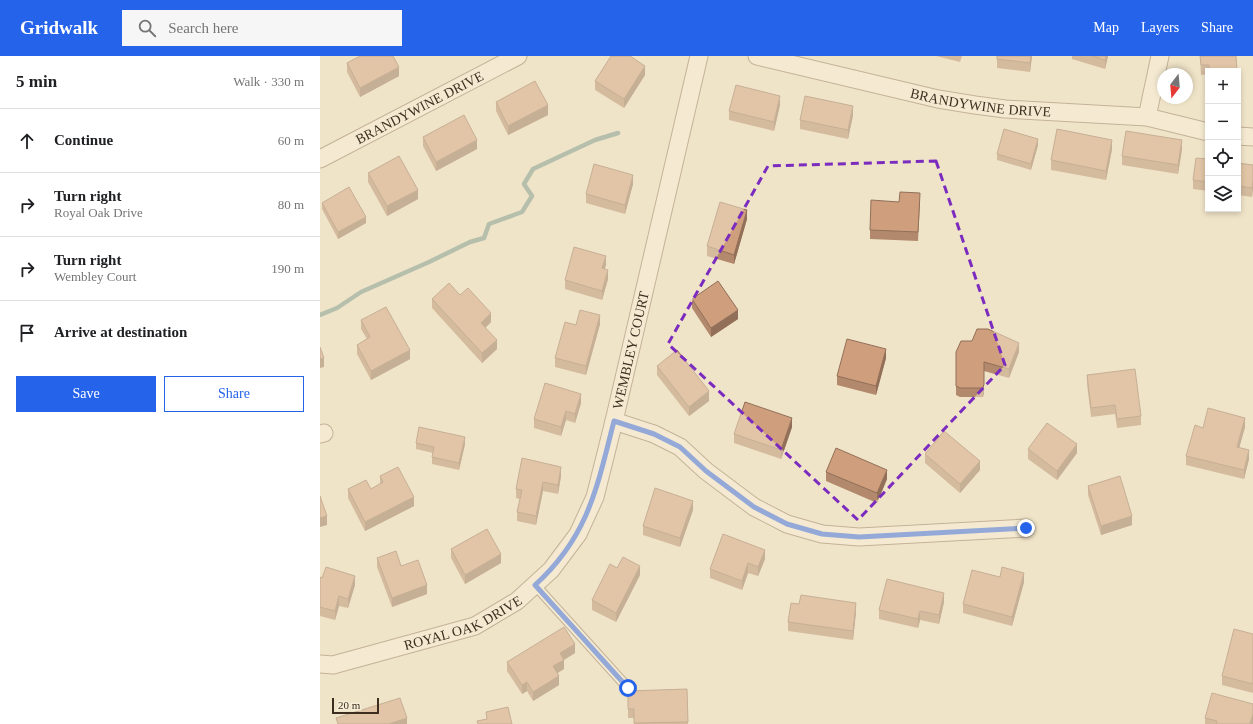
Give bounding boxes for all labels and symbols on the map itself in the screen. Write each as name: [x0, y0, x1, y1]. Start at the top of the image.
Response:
street label: BRANDYWINE DRIVE: [353, 68, 486, 147]
north arrow: [1157, 68, 1193, 104]
street label: BRANDYWINE DRIVE: [909, 85, 1052, 119]
street label: WEMBLEY COURT: [610, 289, 652, 410]
route end: [1017, 519, 1035, 537]
street label: ROYAL OAK DRIVE: [402, 592, 524, 653]
route start: [619, 679, 637, 697]
scale bar: [332, 696, 379, 715]

